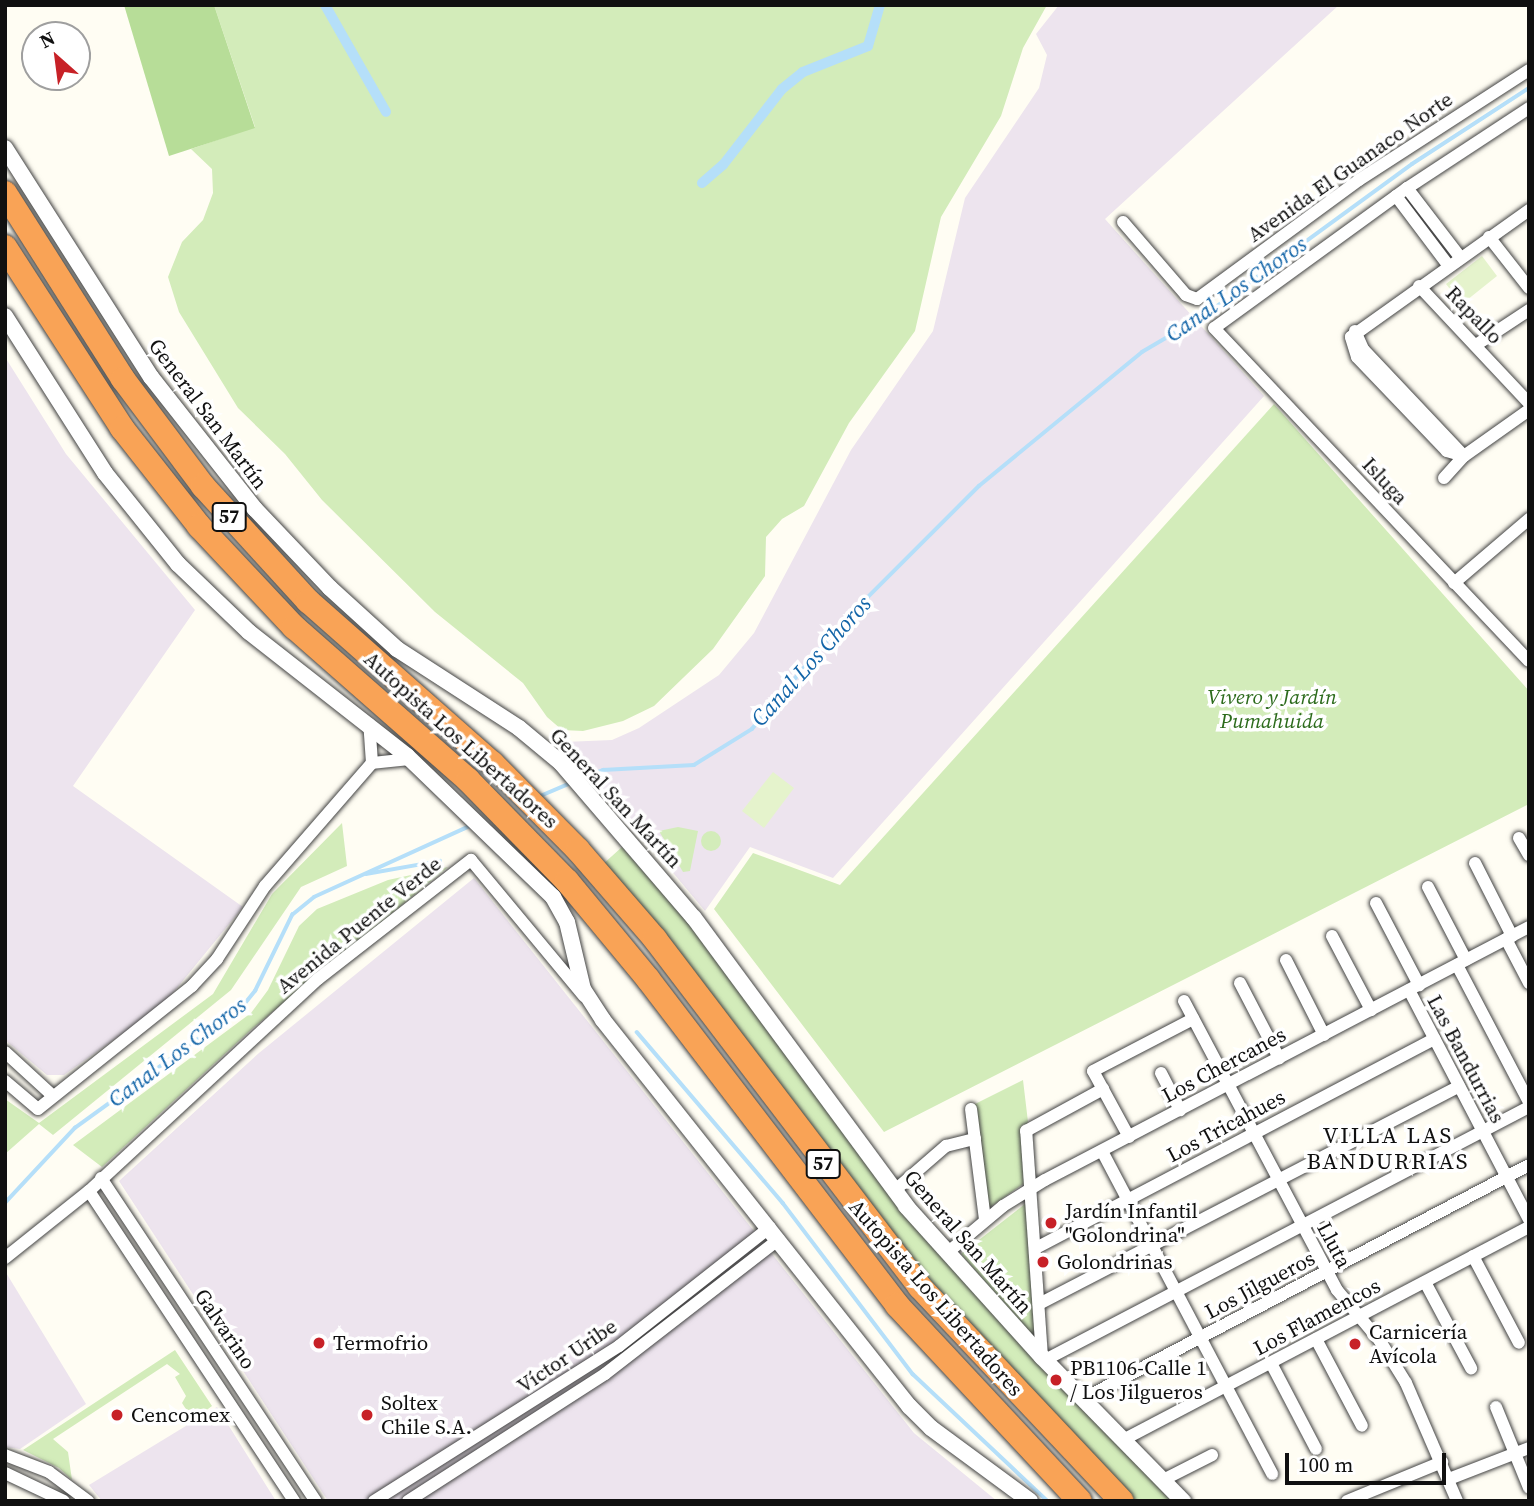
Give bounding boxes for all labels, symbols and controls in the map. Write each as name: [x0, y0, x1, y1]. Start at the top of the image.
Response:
north arrow: [21, 21, 91, 91]
text: N: [35, 24, 59, 54]
street label: Avenida El Guanaco Norte: [1243, 87, 1457, 247]
water label: Canal Los Choros: [1160, 230, 1312, 348]
street label: Rapallo: [1440, 281, 1508, 349]
street label: General San Martín: [143, 334, 273, 494]
street label: Isluga: [1357, 452, 1413, 510]
road number: 57: [212, 502, 246, 532]
water label: Canal Los Choros: [745, 590, 877, 732]
street label: Autopista Los Libertadores: [359, 646, 563, 834]
park label: Vivero y Jardín Pumahuida: [1207, 684, 1337, 734]
street label: General San Martín: [545, 723, 687, 873]
street label: Avenida Puente Verde: [272, 851, 446, 999]
water label: Canal Los Choros: [102, 991, 252, 1113]
street label: Las Bandurrias: [1422, 991, 1510, 1127]
street label: Los Chercanes: [1158, 1022, 1290, 1108]
street label: Los Tricahues: [1162, 1084, 1290, 1168]
district label: VILLA LAS BANDURRIAS: [1308, 1121, 1468, 1175]
road number: 57: [806, 1148, 840, 1180]
street label: General San Martín: [899, 1165, 1037, 1319]
street label: Autopista Los Libertadores: [844, 1195, 1028, 1401]
place label: Jardín Infantil "Golondrina": [1065, 1198, 1198, 1248]
marker: Jardín Infantil "Golondrina": [1043, 1215, 1059, 1231]
street label: Lluta: [1312, 1218, 1356, 1272]
street label: Los Jilgueros: [1201, 1245, 1319, 1325]
place label: Golondrinas: [1057, 1249, 1173, 1275]
marker: Golondrinas: [1035, 1254, 1051, 1270]
street label: Los Flamencos: [1249, 1273, 1385, 1361]
street label: Galvarino: [189, 1284, 261, 1374]
street label: Víctor Uribe: [512, 1313, 622, 1399]
place label: Carnicería Avícola: [1369, 1319, 1467, 1369]
place label: Termofrio: [333, 1330, 428, 1356]
marker: Termofrio: [311, 1335, 327, 1351]
marker: Carnicería Avícola: [1347, 1336, 1363, 1352]
place label: PB1106-Calle 1 / Los Jilgueros: [1070, 1355, 1207, 1405]
marker: PB1106-Calle 1 / Los Jilgueros: [1048, 1372, 1064, 1388]
place label: Soltex Chile S.A.: [381, 1390, 472, 1440]
place label: Cencomex: [131, 1402, 230, 1428]
marker: Cencomex: [109, 1407, 125, 1423]
marker: Soltex Chile S.A.: [359, 1407, 375, 1423]
scale bar: [1289, 1440, 1450, 1484]
text: 100 m: [1298, 1450, 1353, 1479]

